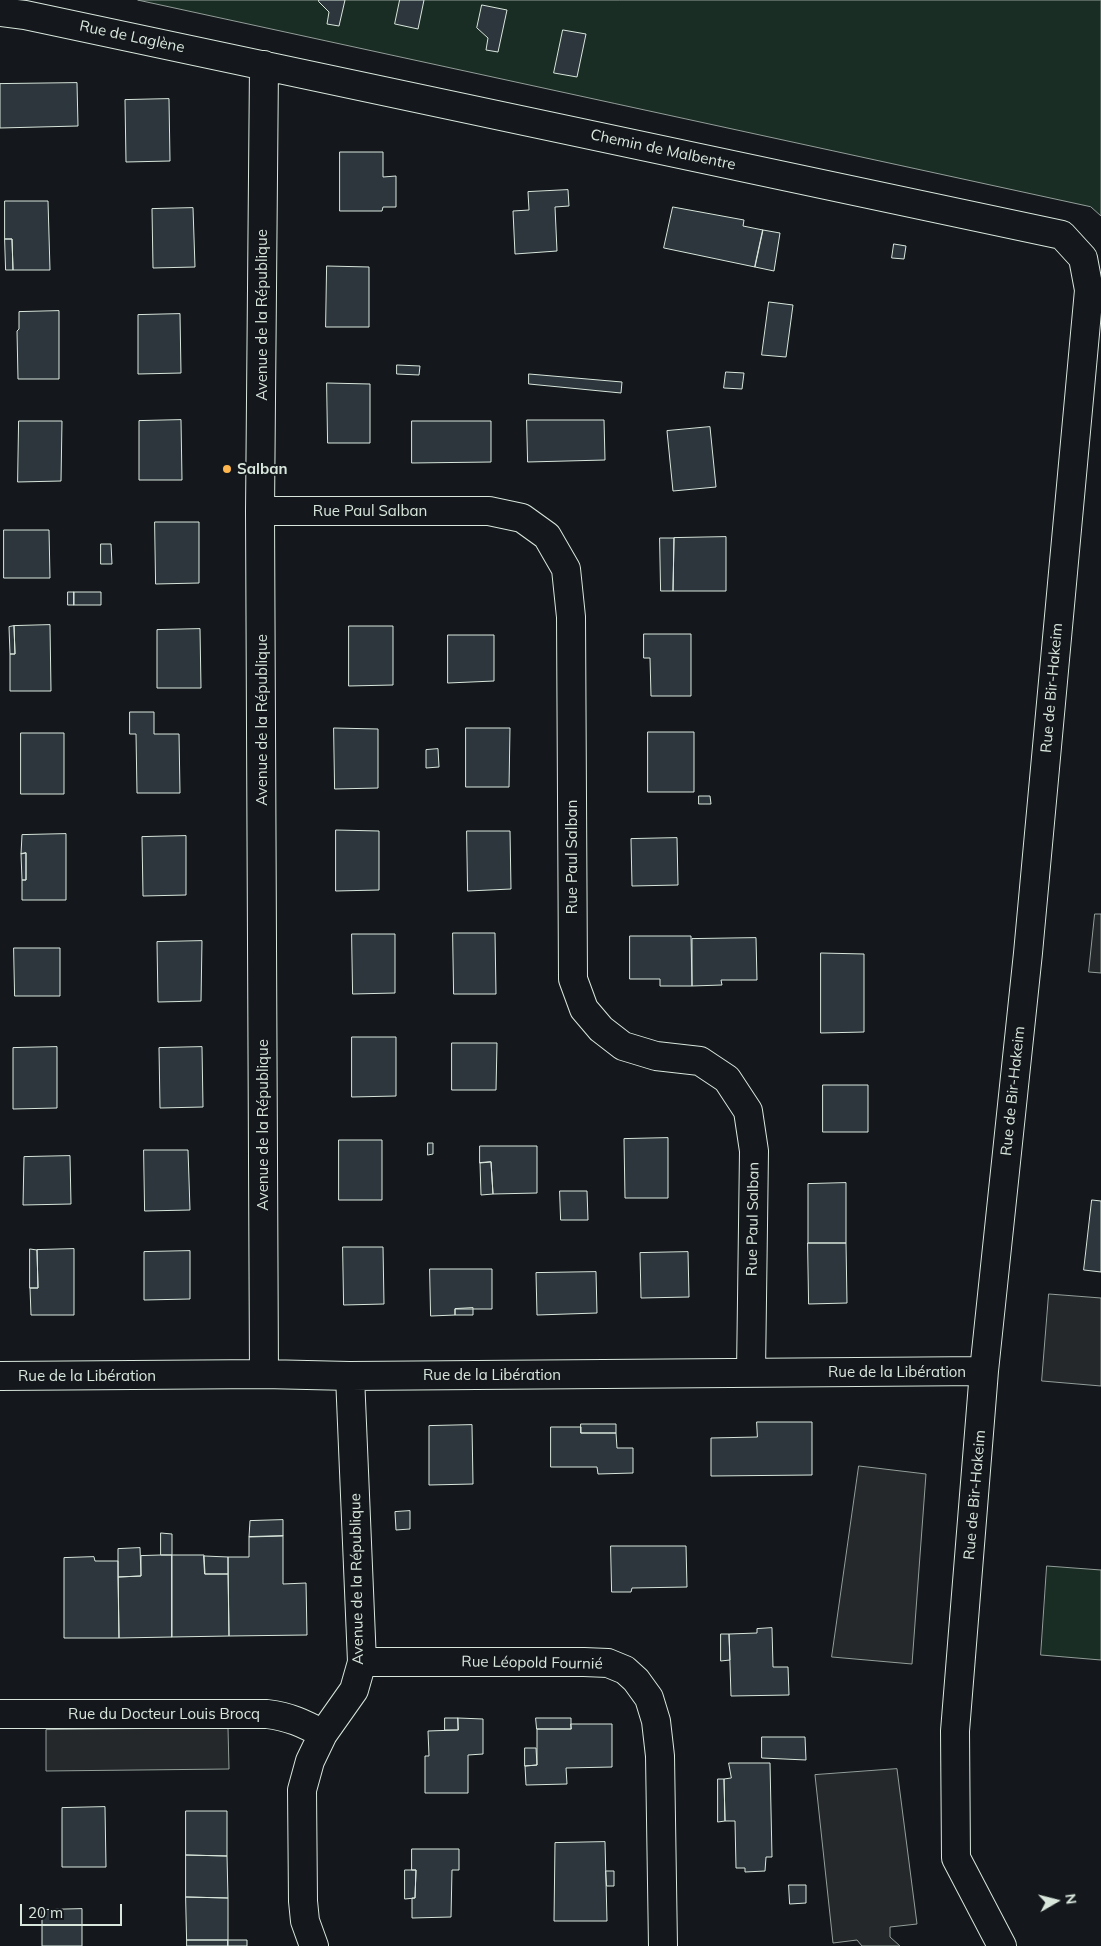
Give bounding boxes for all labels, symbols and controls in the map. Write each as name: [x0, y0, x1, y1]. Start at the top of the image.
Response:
street label: Rue de Laglène: [78, 17, 186, 57]
street label: Chemin de Malbentre: [589, 126, 737, 174]
street label: Avenue de la République: [253, 229, 271, 401]
place label: Salban: [237, 460, 288, 478]
marker: Salban: [221, 463, 233, 475]
street label: Rue Paul Salban: [313, 502, 427, 520]
street label: Rue de Bir-Hakeim: [1037, 622, 1067, 754]
street label: Avenue de la République: [253, 634, 271, 806]
street label: Rue Paul Salban: [563, 800, 581, 914]
street label: Rue de Bir-Hakeim: [997, 1025, 1029, 1157]
street label: Avenue de la République: [254, 1039, 272, 1211]
street label: Rue Paul Salban: [743, 1162, 763, 1276]
street label: Rue de la Libération: [828, 1363, 966, 1381]
street label: Rue de la Libération: [423, 1366, 561, 1384]
street label: Rue de la Libération: [18, 1367, 156, 1385]
street label: Rue de Bir-Hakeim: [960, 1429, 990, 1561]
street label: Avenue de la République: [347, 1493, 367, 1665]
street label: Rue Léopold Fournié: [461, 1653, 603, 1673]
street label: Rue du Docteur Louis Brocq: [68, 1705, 260, 1723]
north arrow: [1031, 1876, 1081, 1926]
text: N: [1061, 1892, 1081, 1905]
scale bar: [22, 1894, 125, 1926]
text: 20 m: [28, 1903, 63, 1922]

